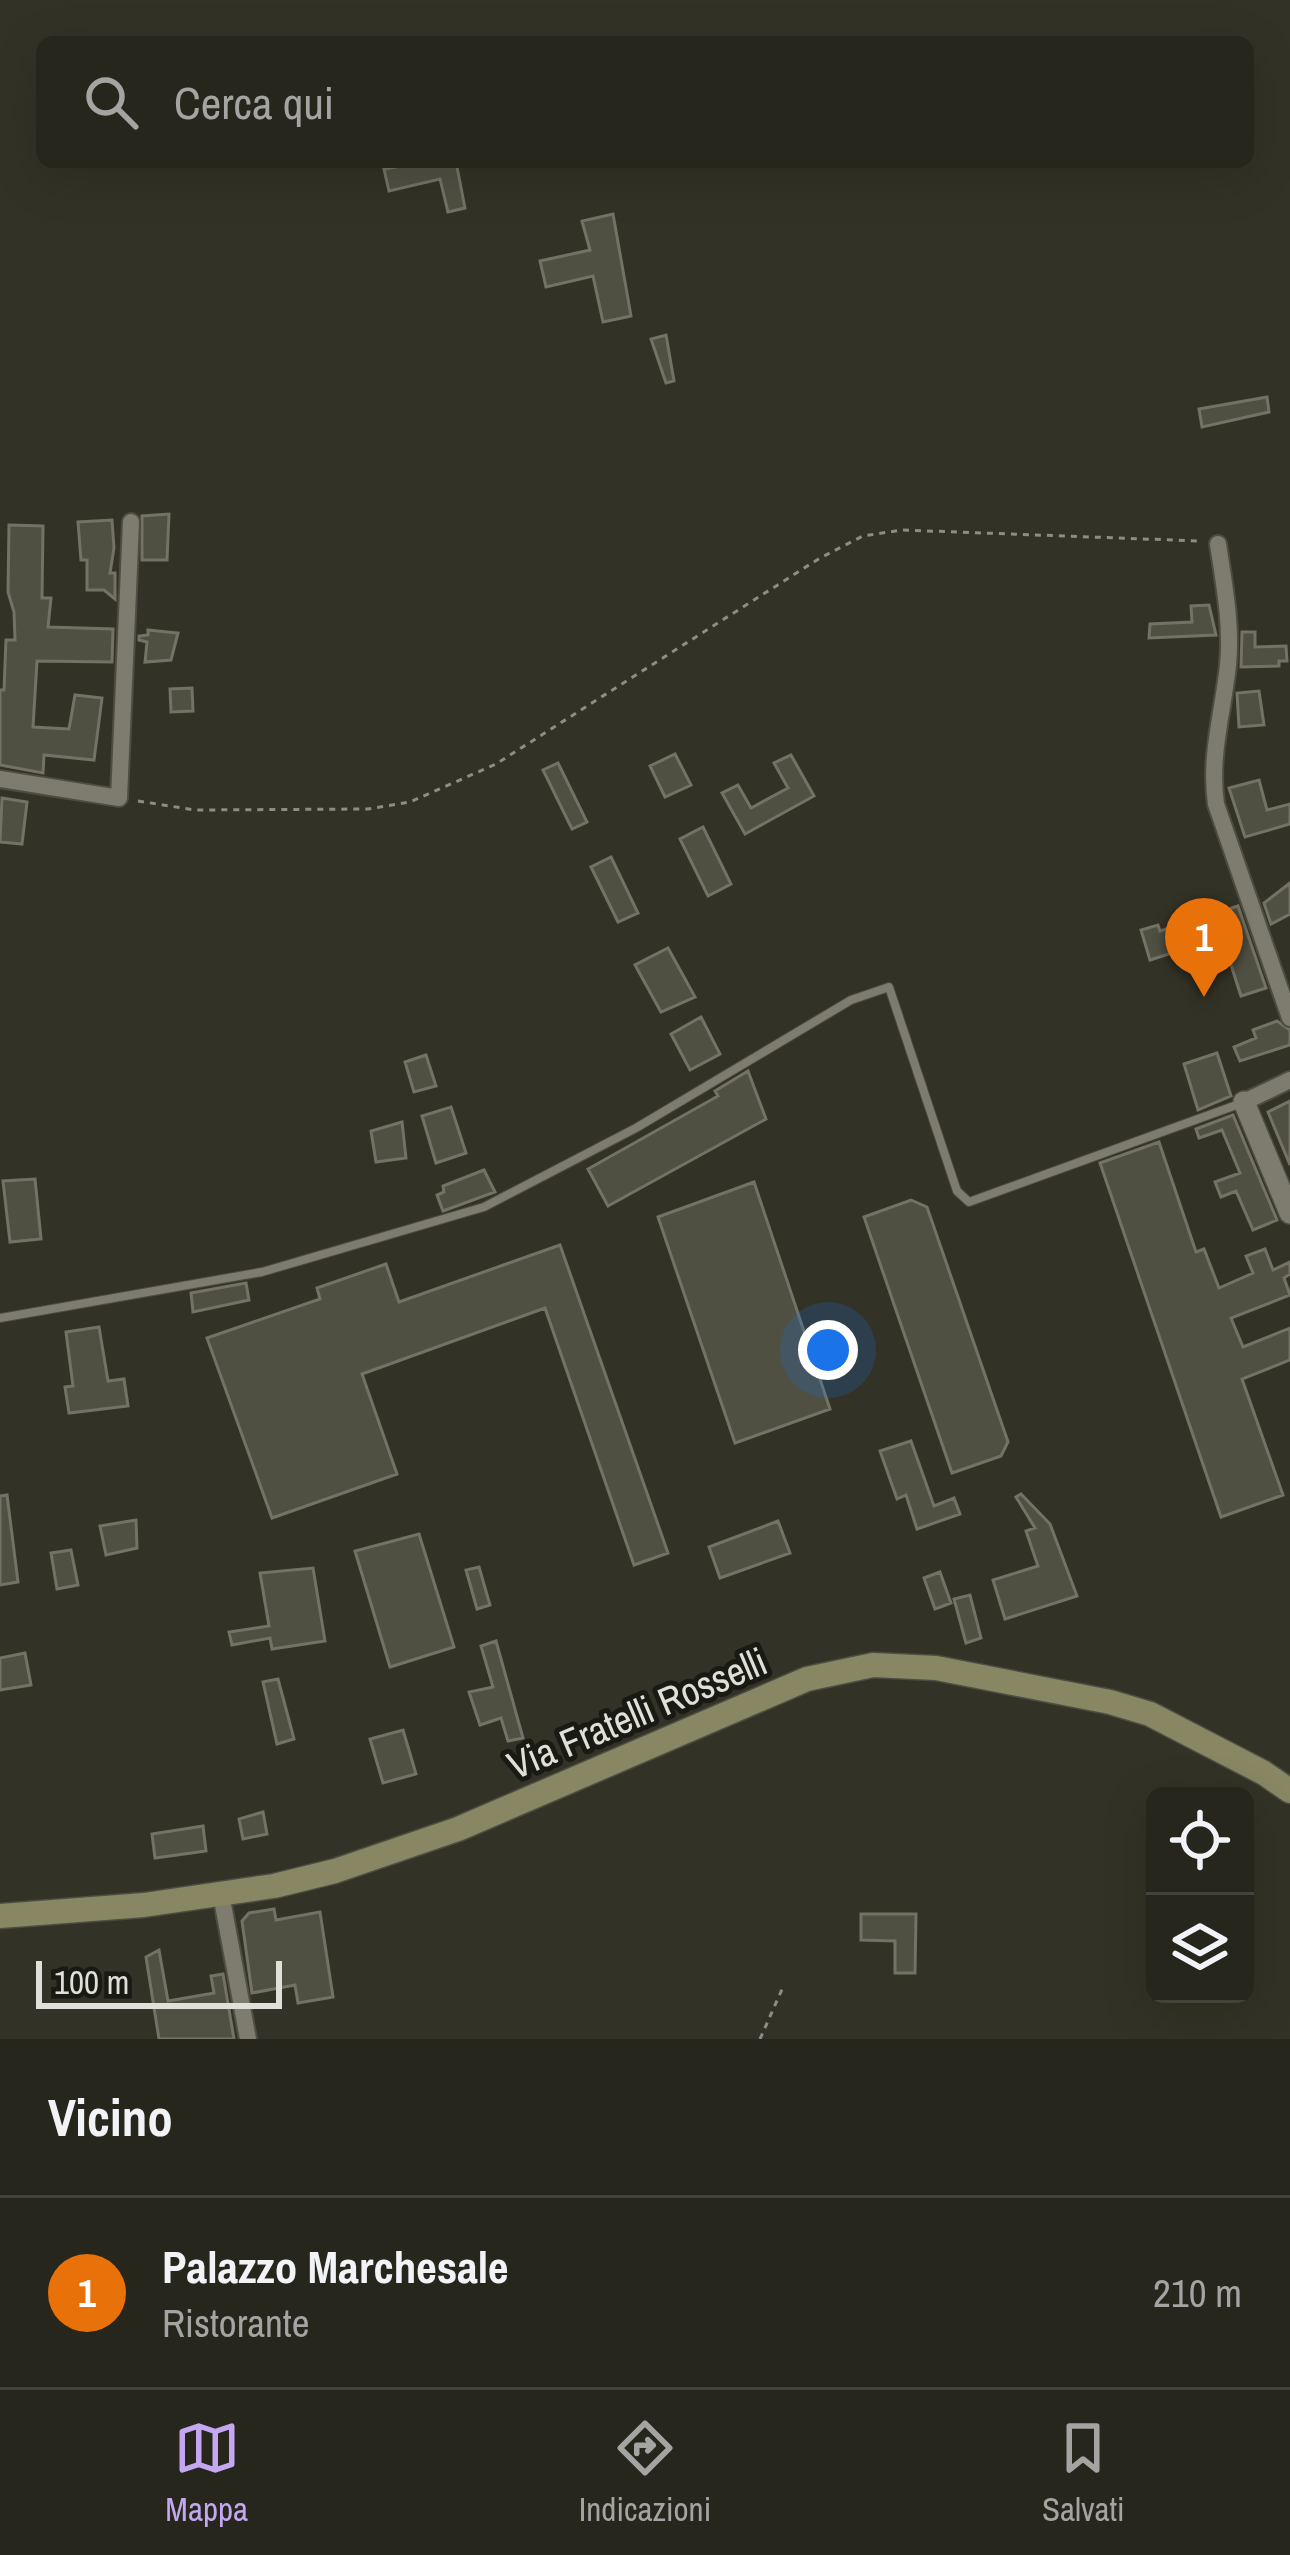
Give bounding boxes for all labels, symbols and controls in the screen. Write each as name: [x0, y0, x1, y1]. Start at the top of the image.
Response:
search box: [36, 36, 1254, 168]
icon: search: [78, 69, 144, 135]
text: Cerca qui: [174, 72, 334, 133]
pin: 1: [1165, 898, 1243, 997]
your location: [798, 1320, 858, 1380]
street label: Via Fratelli Rosselli: [499, 1635, 775, 1791]
map controls: [1146, 1787, 1254, 2003]
button: locate: [1146, 1787, 1254, 1895]
button: layers: [1146, 1895, 1254, 2003]
scale bar: [36, 1955, 282, 2008]
text: 100 m: [54, 1960, 129, 2004]
text: Vicino: [48, 2083, 173, 2152]
text: Palazzo Marchesale: [162, 2236, 509, 2297]
text: 1: [78, 2267, 96, 2319]
text: 210 m: [1153, 2267, 1242, 2319]
text: Ristorante: [162, 2297, 310, 2349]
tab: Mappa: [165, 2415, 248, 2531]
tab: Indicazioni: [579, 2415, 711, 2531]
tab: Salvati: [1042, 2415, 1125, 2531]

